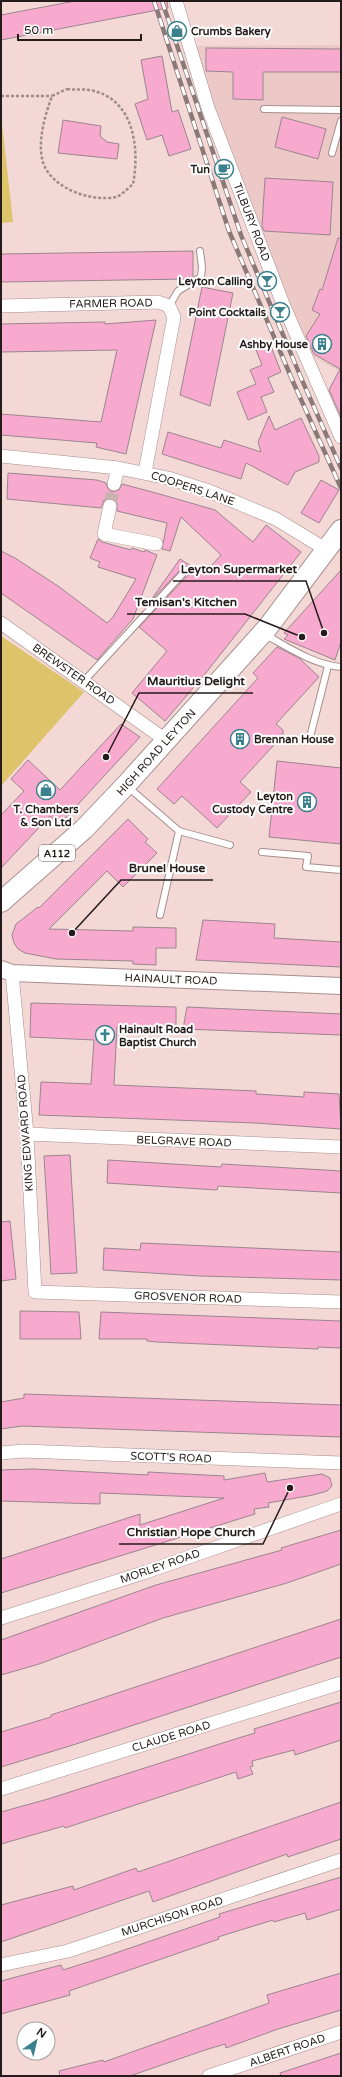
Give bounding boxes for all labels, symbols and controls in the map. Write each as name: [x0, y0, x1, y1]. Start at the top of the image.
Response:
scale bar: [18, 16, 141, 42]
shop icon: Crumbs Bakery: [166, 20, 188, 42]
text: 50 m: [24, 23, 53, 37]
place label: Crumbs Bakery: [191, 25, 271, 39]
cafe icon: Tun: [213, 158, 235, 180]
place label: Tun: [190, 163, 210, 176]
street label: TILBURY ROAD: [231, 181, 272, 263]
bar icon: Leyton Calling: [256, 270, 278, 292]
place label: Leyton Calling: [178, 275, 253, 289]
street label: FARMER ROAD: [69, 296, 153, 311]
bar icon: Point Cocktails: [269, 301, 291, 323]
place label: Point Cocktails: [189, 306, 267, 319]
building icon: Ashby House: [311, 333, 333, 355]
place label: Ashby House: [239, 338, 309, 352]
street label: COOPERS LANE: [149, 469, 236, 508]
callout: Leyton Supermarket: [173, 557, 306, 581]
text: Leyton Supermarket: [181, 562, 298, 577]
callout: Temisan's Kitchen: [127, 590, 245, 614]
text: Temisan's Kitchen: [134, 595, 237, 609]
street label: BREWSTER ROAD: [30, 641, 117, 708]
callout: Mauritius Delight: [139, 669, 253, 693]
text: Mauritius Delight: [147, 674, 245, 689]
street label: HIGH ROAD LEYTON: [114, 706, 199, 798]
building icon: Brennan House: [229, 728, 251, 750]
place label: Brennan House: [254, 733, 335, 746]
shop icon: T. Chambers & Son Ltd: [35, 779, 57, 801]
place label: Leyton Custody Centre: [212, 790, 294, 817]
building icon: Leyton Custody Centre: [296, 791, 318, 813]
place label: T. Chambers & Son Ltd: [12, 803, 79, 829]
road number: A112: [39, 845, 75, 861]
callout: Brunel House: [121, 856, 213, 880]
text: Brunel House: [129, 861, 205, 875]
street label: HAINAULT ROAD: [124, 971, 218, 988]
place label: Hainault Road Baptist Church: [119, 1023, 197, 1050]
church icon: Hainault Road Baptist Church: [94, 1024, 116, 1046]
street label: KING EDWARD ROAD: [15, 1074, 36, 1192]
street label: BELGRAVE ROAD: [136, 1133, 232, 1150]
street label: GROSVENOR ROAD: [134, 1289, 242, 1306]
street label: SCOTT'S ROAD: [130, 1450, 212, 1465]
callout: Christian Hope Church: [119, 1520, 263, 1544]
text: Christian Hope Church: [127, 1525, 255, 1540]
street label: MORLEY ROAD: [118, 1547, 202, 1586]
street label: CLAUDE ROAD: [130, 1718, 212, 1755]
street label: MURCHISON ROAD: [120, 1894, 225, 1939]
north arrow: [16, 2021, 56, 2061]
text: N: [34, 2025, 49, 2041]
street label: ALBERT ROAD: [247, 2031, 327, 2070]

